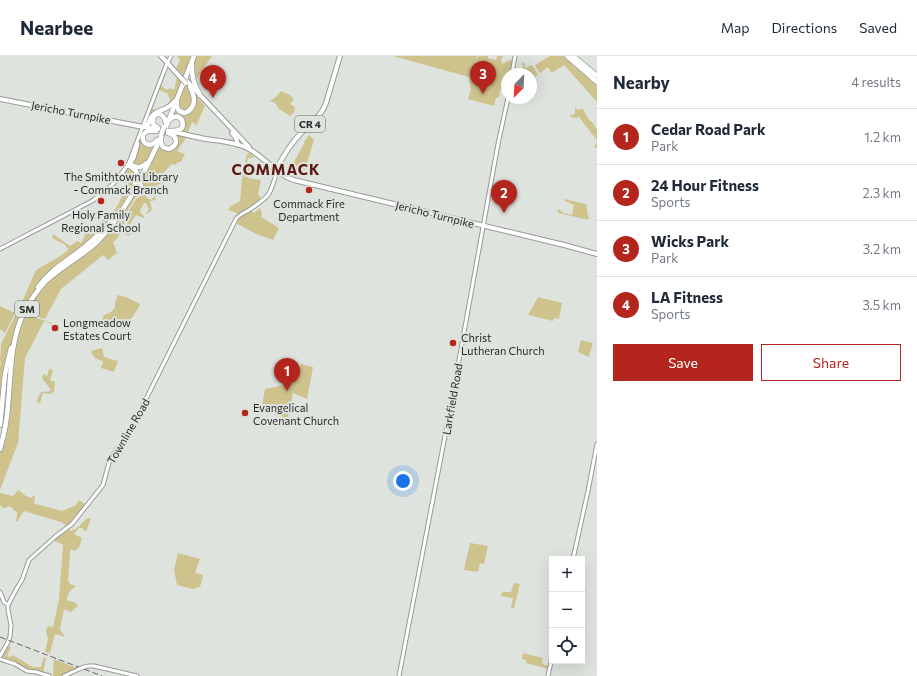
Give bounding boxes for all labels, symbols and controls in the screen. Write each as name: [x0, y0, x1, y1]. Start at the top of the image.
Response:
text: Nearbee: [20, 16, 93, 39]
text: Map: [721, 19, 750, 36]
text: Directions: [772, 19, 837, 36]
text: Saved: [859, 19, 897, 36]
pin: 3: [470, 61, 496, 94]
pin: 4: [200, 65, 226, 98]
north arrow: [501, 68, 537, 104]
text: Nearby: [613, 72, 670, 93]
text: 4 results: [851, 74, 901, 90]
street label: Jericho Turnpike: [30, 98, 112, 127]
road number: CR 4: [295, 116, 325, 132]
text: Cedar Road Park: [651, 120, 766, 138]
text: 1: [623, 129, 629, 145]
text: 1.2 km: [864, 129, 901, 145]
text: Park: [651, 138, 678, 154]
marker: The Smithtown Library - Commack Branch: [116, 158, 126, 168]
district label: COMMACK: [231, 160, 321, 178]
place label: The Smithtown Library - Commack Branch: [64, 170, 179, 196]
text: 24 Hour Fitness: [651, 176, 759, 194]
pin: 2: [491, 180, 517, 213]
marker: Commack Fire Department: [304, 185, 314, 195]
text: 2: [622, 185, 630, 201]
text: 2.3 km: [862, 185, 901, 201]
text: Sports: [651, 194, 691, 210]
marker: Holy Family Regional School: [96, 196, 106, 206]
place label: Commack Fire Department: [273, 197, 345, 223]
street label: Jericho Turnpike: [394, 198, 476, 231]
place label: Holy Family Regional School: [61, 208, 141, 234]
text: Wicks Park: [651, 232, 729, 250]
text: 3: [622, 241, 630, 257]
text: 3.2 km: [863, 241, 901, 257]
text: Park: [651, 250, 678, 266]
text: LA Fitness: [651, 288, 723, 306]
text: 4: [622, 297, 630, 313]
text: 3.5 km: [862, 297, 901, 313]
road number: SM: [15, 301, 39, 317]
text: Sports: [651, 306, 691, 322]
place label: Longmeadow Estates Court: [63, 316, 132, 342]
marker: Longmeadow Estates Court: [50, 323, 60, 333]
place label: Christ Lutheran Church: [461, 331, 544, 357]
marker: Christ Lutheran Church: [448, 338, 458, 348]
button: Save: [613, 344, 753, 381]
button: Share: [761, 344, 901, 381]
pin: 1: [274, 358, 300, 391]
street label: Larkfield Road: [439, 362, 465, 436]
street label: Townline Road: [104, 396, 152, 466]
place label: Evangelical Covenant Church: [253, 401, 339, 427]
marker: Evangelical Covenant Church: [240, 408, 250, 418]
your location: [393, 471, 413, 491]
map controls: [549, 556, 585, 664]
button: +: [549, 556, 585, 592]
button: −: [549, 592, 585, 628]
button: locate: [549, 628, 585, 664]

